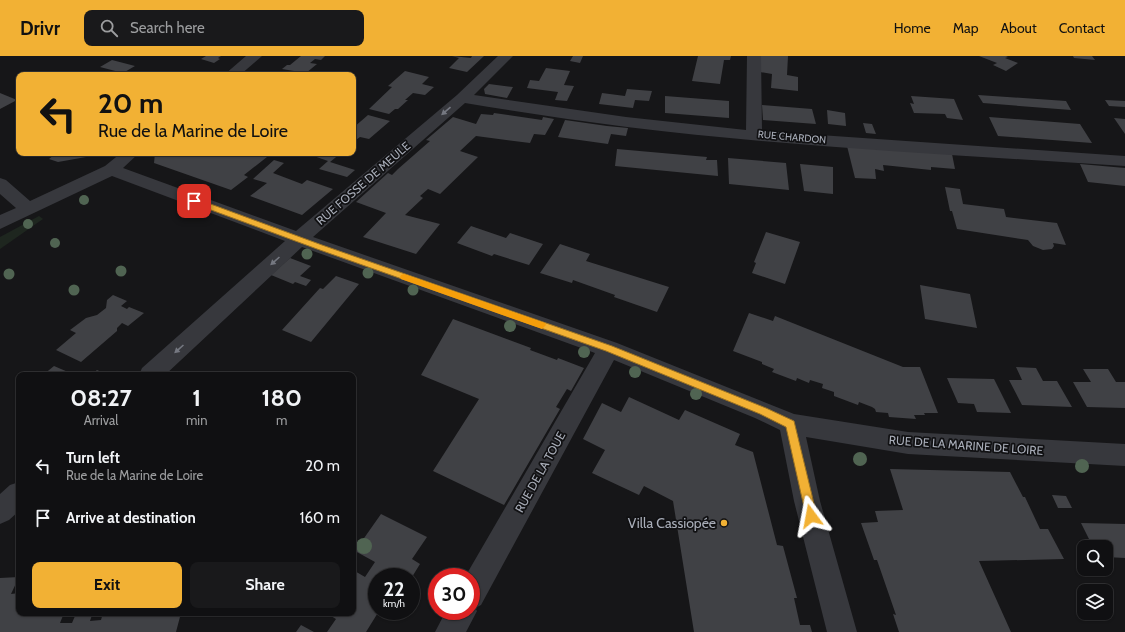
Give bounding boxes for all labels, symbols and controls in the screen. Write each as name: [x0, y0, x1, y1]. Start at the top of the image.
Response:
search box: [84, 10, 364, 46]
text: Drivr: [20, 17, 60, 40]
icon: search: [98, 17, 120, 39]
text: Search here: [130, 19, 205, 37]
text: Home: [894, 19, 931, 37]
text: Map: [953, 19, 978, 37]
text: About: [1000, 19, 1037, 37]
text: Contact: [1059, 19, 1105, 37]
text: 20 m: [98, 86, 163, 120]
icon: left: [32, 88, 84, 140]
one-way arrow: [441, 107, 452, 116]
text: Rue de la Marine de Loire: [98, 120, 288, 142]
street label: RUE CHARDON: [757, 128, 827, 146]
street label: RUE FOSSE DE MEULE: [313, 138, 413, 228]
pin: [177, 184, 211, 218]
icon: arrive: [183, 190, 205, 212]
one-way arrow: [270, 256, 280, 266]
one-way arrow: [173, 344, 184, 353]
text: 08:27: [70, 383, 132, 412]
text: 1: [192, 383, 201, 412]
text: 180: [262, 383, 302, 412]
text: Arrival: [84, 412, 118, 428]
text: min: [186, 412, 207, 428]
text: m: [276, 412, 287, 428]
street label: RUE DE LA TOUE: [512, 429, 569, 515]
street label: RUE DE LA MARINE DE LOIRE: [888, 432, 1044, 458]
text: Turn left: [66, 449, 120, 467]
icon: left: [32, 455, 54, 477]
text: 20 m: [305, 457, 340, 475]
text: Rue de la Marine de Loire: [66, 467, 203, 483]
position arrow: [790, 495, 832, 537]
icon: arrive: [32, 507, 54, 529]
text: Arrive at destination: [66, 509, 196, 527]
text: 160 m: [300, 509, 340, 527]
place label: Villa Cassiopée: [628, 514, 716, 532]
marker: Villa Cassiopée: [719, 518, 729, 528]
map controls: [1077, 540, 1113, 620]
button: search: [1077, 540, 1113, 576]
button: Exit: [32, 562, 182, 608]
button: Share: [190, 562, 340, 608]
speed limit sign: 30: [428, 568, 480, 620]
text: 22: [383, 577, 405, 601]
button: layers: [1077, 584, 1113, 620]
text: km/h: [383, 597, 405, 610]

